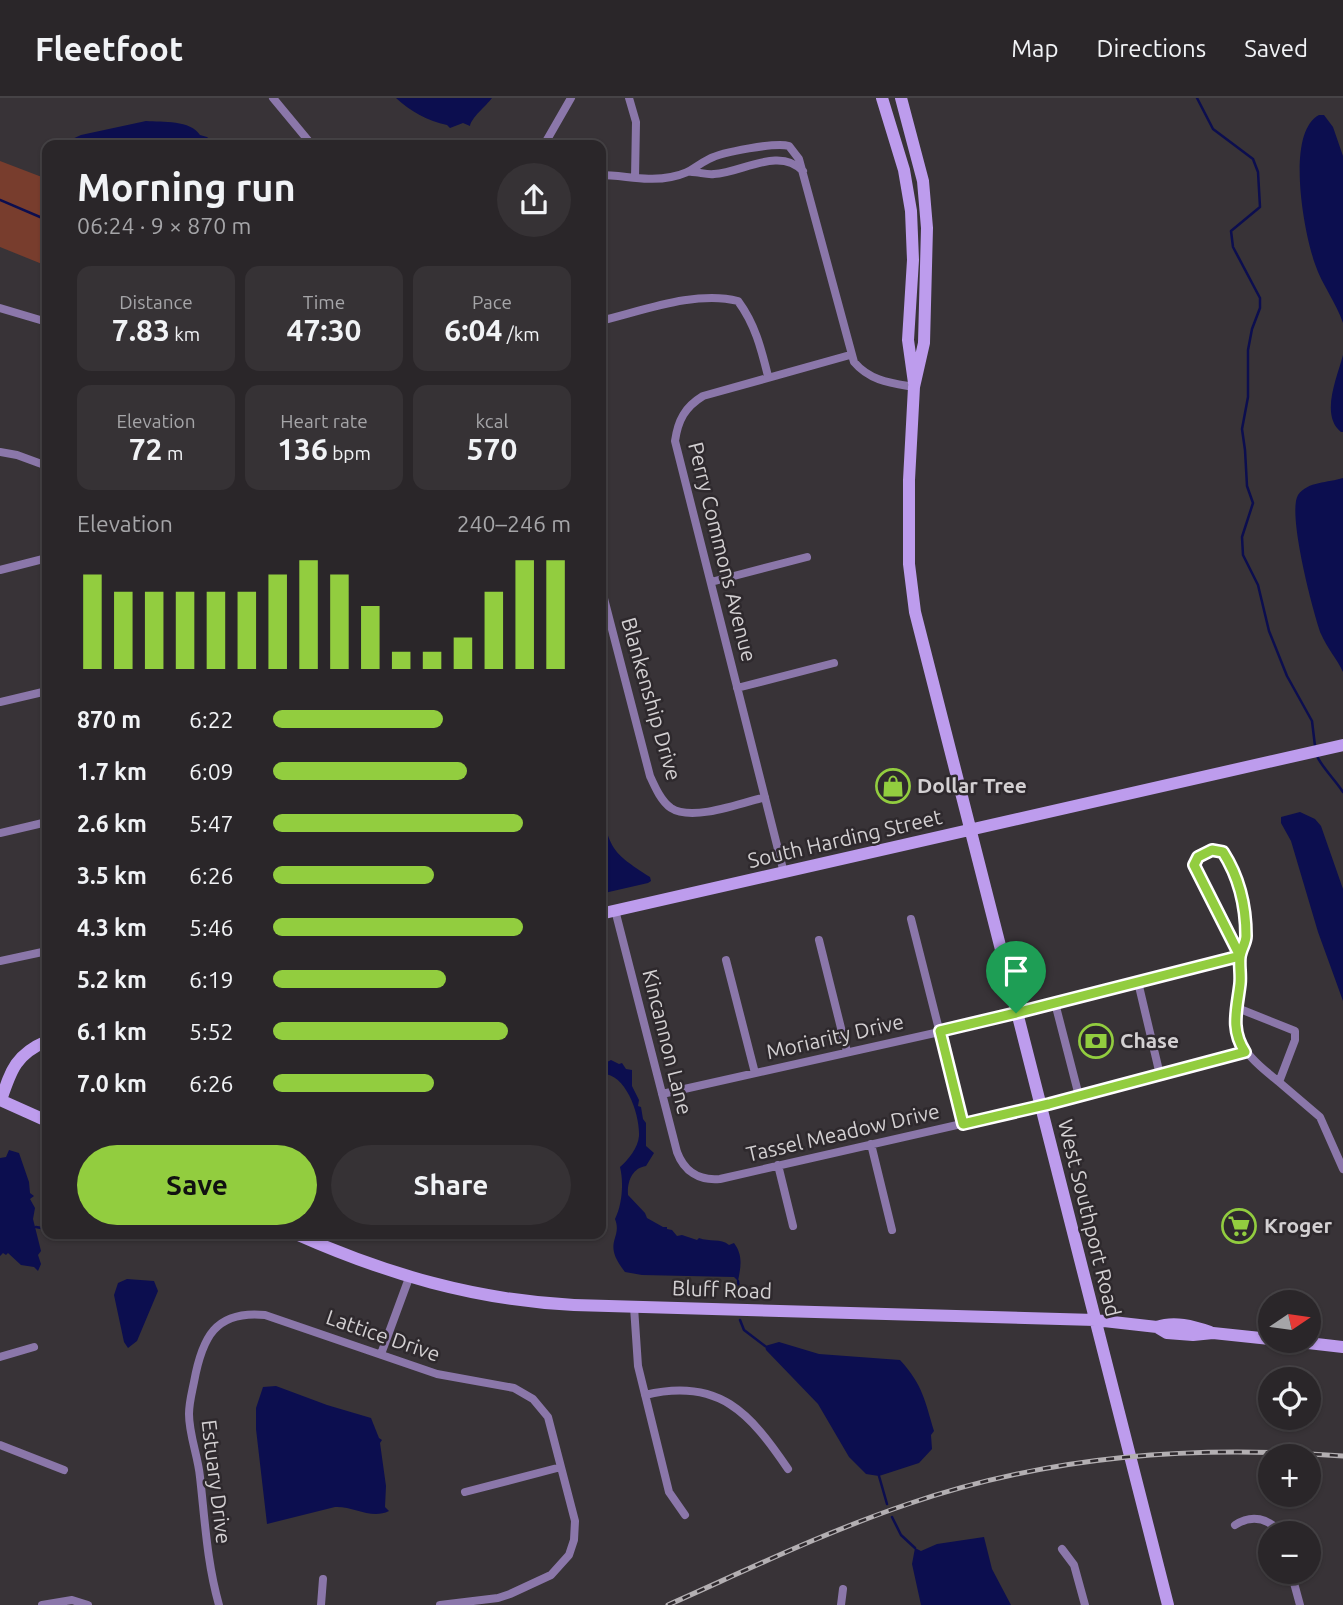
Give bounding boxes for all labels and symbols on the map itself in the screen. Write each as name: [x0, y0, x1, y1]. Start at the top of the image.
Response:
street label: Perry Commons Avenue: [684, 440, 762, 664]
street label: Blankenship Drive: [617, 614, 687, 783]
shop icon: Dollar Tree: [874, 767, 912, 805]
place label: Dollar Tree: [917, 773, 1027, 797]
street label: South Harding Street: [745, 804, 944, 872]
pin: [986, 941, 1046, 1013]
street label: Kincannon Lane: [638, 967, 698, 1117]
street label: Moriarity Drive: [764, 1009, 906, 1063]
bank icon: Chase: [1077, 1022, 1115, 1060]
place label: Chase: [1120, 1028, 1179, 1052]
street label: Tassel Meadow Drive: [744, 1098, 942, 1166]
street label: West Southport Road: [1054, 1117, 1126, 1319]
supermarket icon: Kroger: [1220, 1207, 1258, 1245]
place label: Kroger: [1264, 1213, 1333, 1237]
street label: Bluff Road: [672, 1275, 772, 1303]
north arrow: [1258, 1290, 1321, 1353]
street label: Lattice Drive: [323, 1304, 443, 1366]
street label: Estuary Drive: [197, 1418, 237, 1545]

